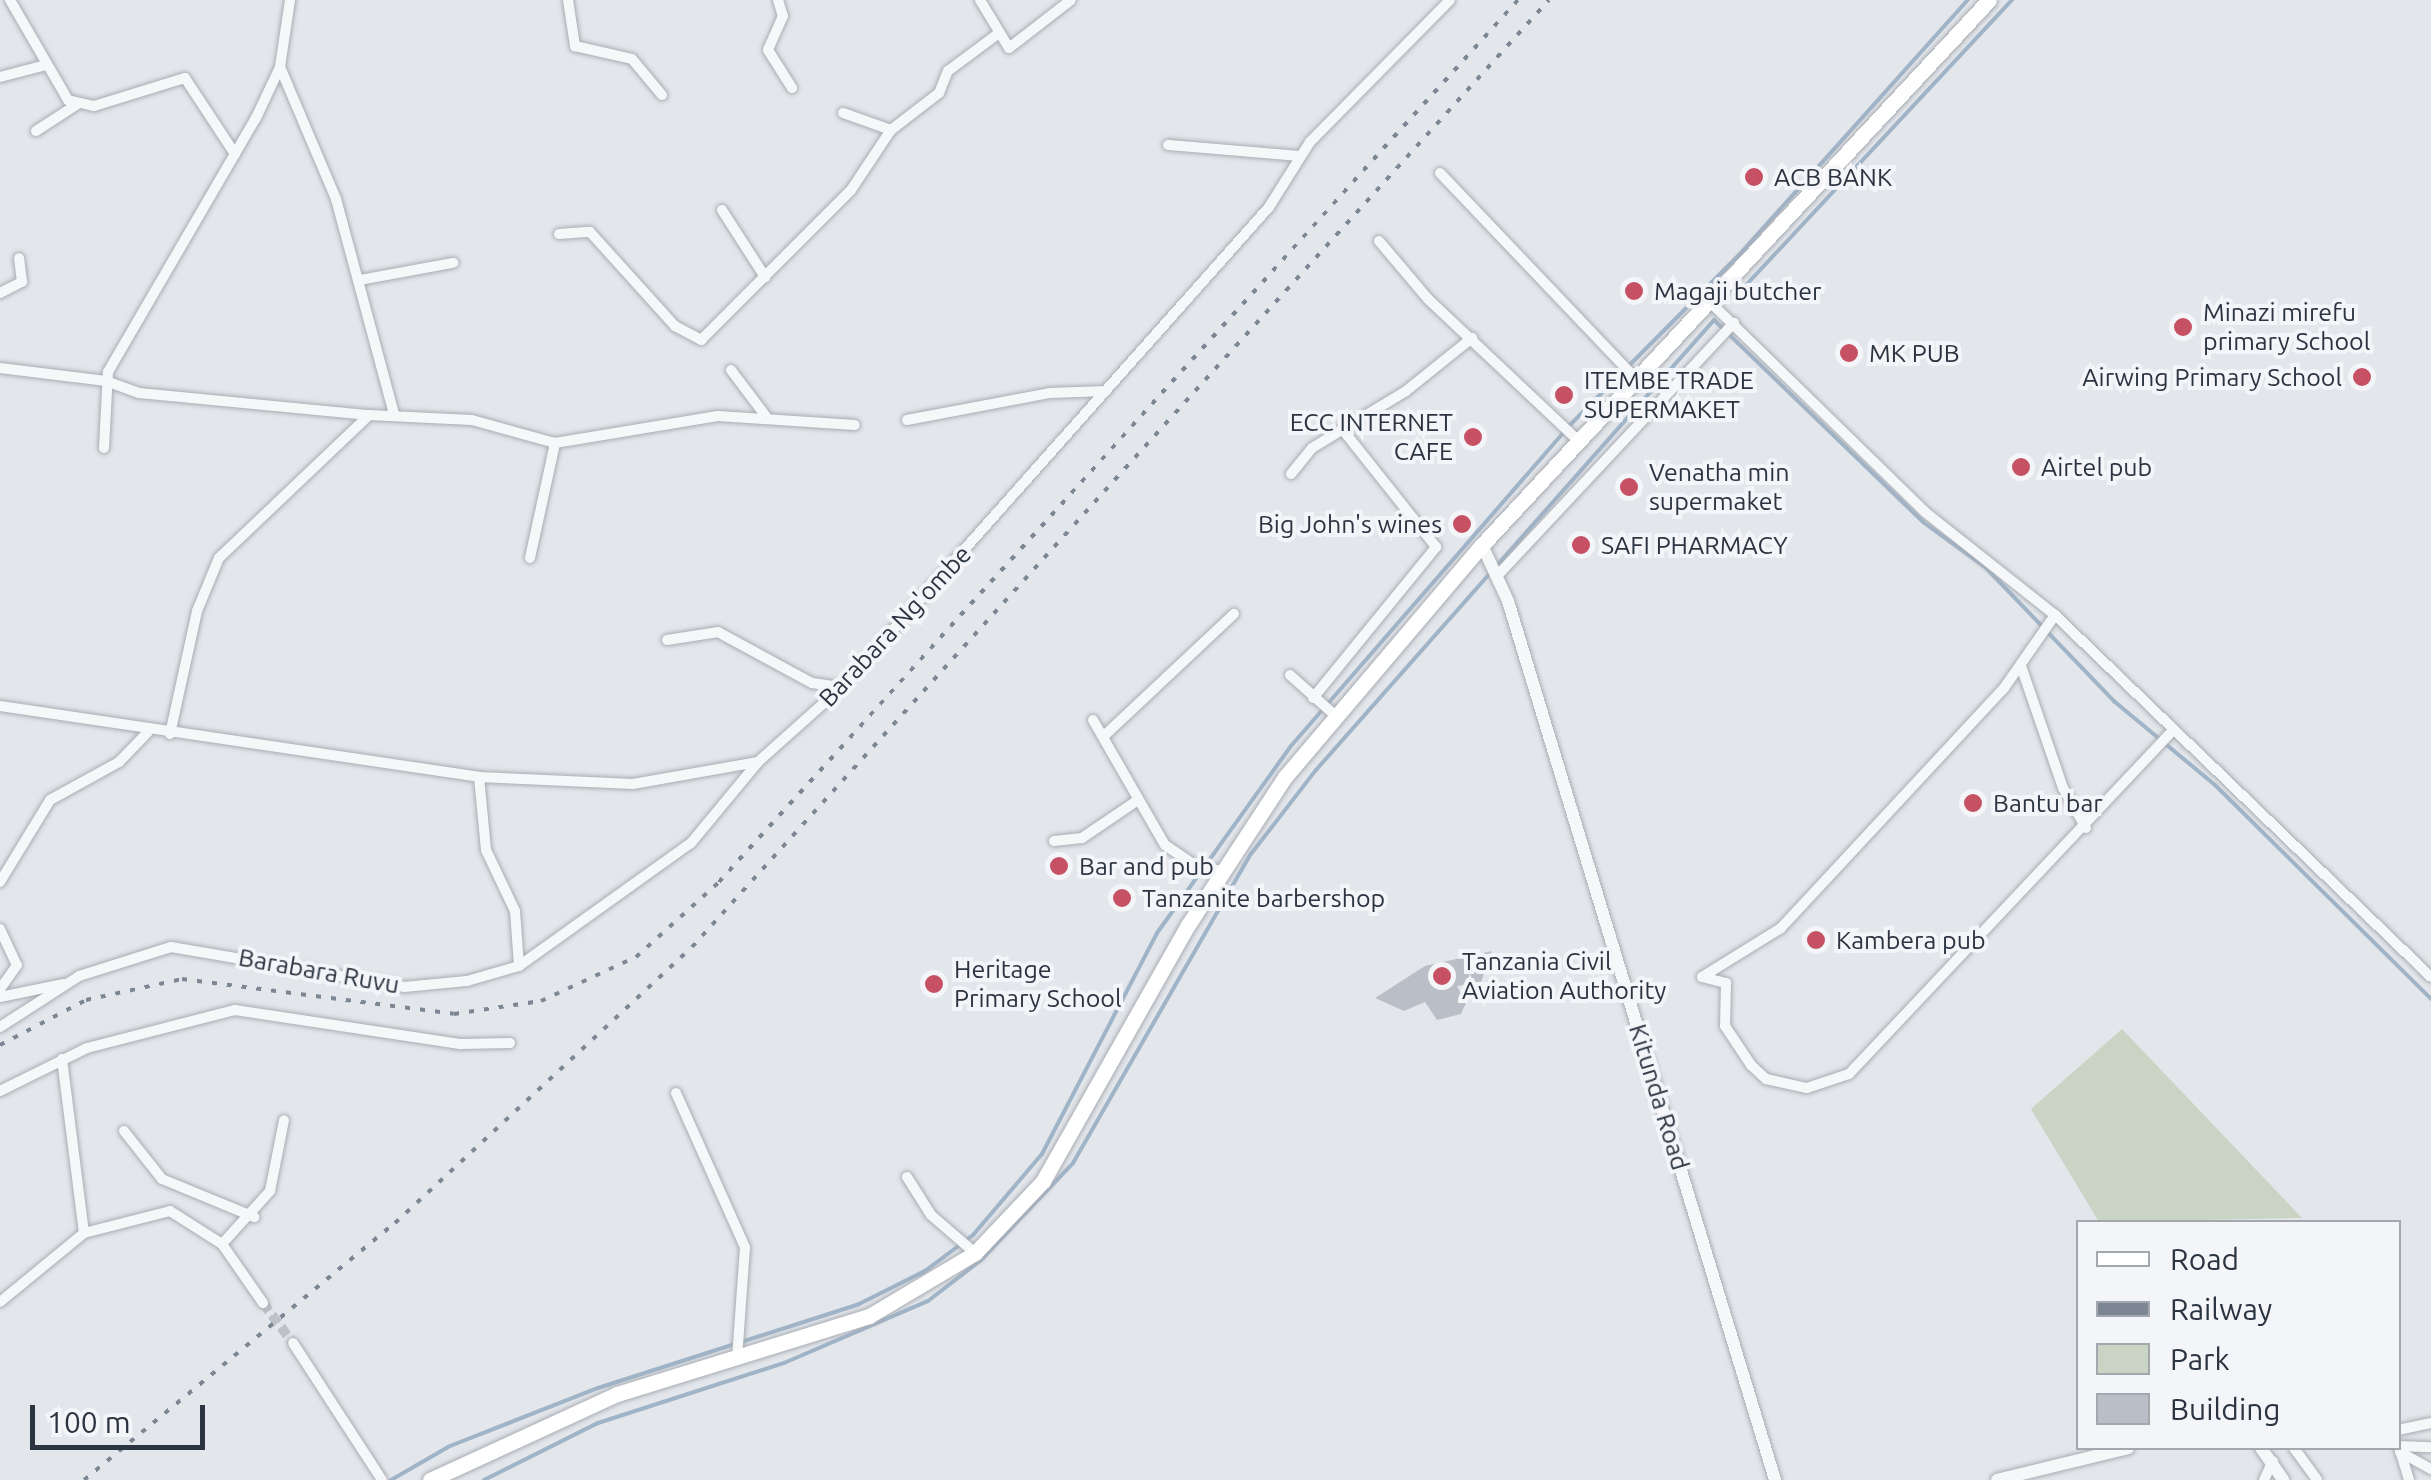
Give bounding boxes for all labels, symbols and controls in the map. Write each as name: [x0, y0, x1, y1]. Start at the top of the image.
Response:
place label: ACB BANK: [1774, 162, 1892, 192]
marker: ACB BANK: [1743, 166, 1765, 188]
place label: Magaji butcher: [1654, 276, 1822, 306]
marker: Magaji butcher: [1623, 280, 1645, 302]
place label: Minazi mirefu primary School: [2203, 298, 2370, 357]
marker: Minazi mirefu primary School: [2172, 316, 2194, 338]
place label: MK PUB: [1869, 338, 1960, 368]
marker: MK PUB: [1838, 342, 1860, 364]
place label: Airwing Primary School: [2082, 362, 2342, 392]
place label: ITEMBE TRADE SUPERMAKET: [1584, 366, 1754, 425]
marker: Airwing Primary School: [2351, 366, 2373, 388]
marker: ITEMBE TRADE SUPERMAKET: [1553, 384, 1575, 406]
place label: ECC INTERNET CAFE: [1290, 408, 1453, 467]
marker: ECC INTERNET CAFE: [1462, 426, 1484, 448]
place label: Airtel pub: [2041, 452, 2152, 482]
marker: Airtel pub: [2010, 456, 2032, 478]
place label: Venatha min supermaket: [1649, 458, 1789, 517]
marker: Venatha min supermaket: [1618, 476, 1640, 498]
place label: Big John's wines: [1258, 509, 1442, 539]
marker: Big John's wines: [1451, 513, 1473, 535]
place label: SAFI PHARMACY: [1601, 530, 1788, 560]
marker: SAFI PHARMACY: [1570, 534, 1592, 556]
street label: Barabara Ng'ombe: [813, 539, 977, 713]
place label: Bantu bar: [1993, 788, 2103, 818]
marker: Bantu bar: [1962, 792, 1984, 814]
place label: Bar and pub: [1079, 851, 1214, 881]
marker: Bar and pub: [1048, 855, 1070, 877]
place label: Tanzanite barbershop: [1142, 883, 1385, 913]
marker: Tanzanite barbershop: [1111, 887, 1133, 909]
place label: Kambera pub: [1836, 925, 1986, 955]
marker: Kambera pub: [1805, 929, 1827, 951]
street label: Barabara Ruvu: [236, 942, 402, 1000]
place label: Tanzania Civil Aviation Authority: [1462, 947, 1666, 1006]
place label: Heritage Primary School: [954, 955, 1122, 1014]
marker: Tanzania Civil Aviation Authority: [1431, 965, 1453, 987]
marker: Heritage Primary School: [923, 973, 945, 995]
street label: Kitunda Road: [1623, 1020, 1695, 1174]
legend: [2076, 1220, 2401, 1450]
text: Road: [2170, 1242, 2239, 1276]
text: Railway: [2170, 1292, 2272, 1326]
text: Park: [2170, 1342, 2230, 1376]
scale bar: [35, 1385, 210, 1447]
text: Building: [2170, 1392, 2281, 1426]
text: 100 m: [47, 1405, 131, 1439]

